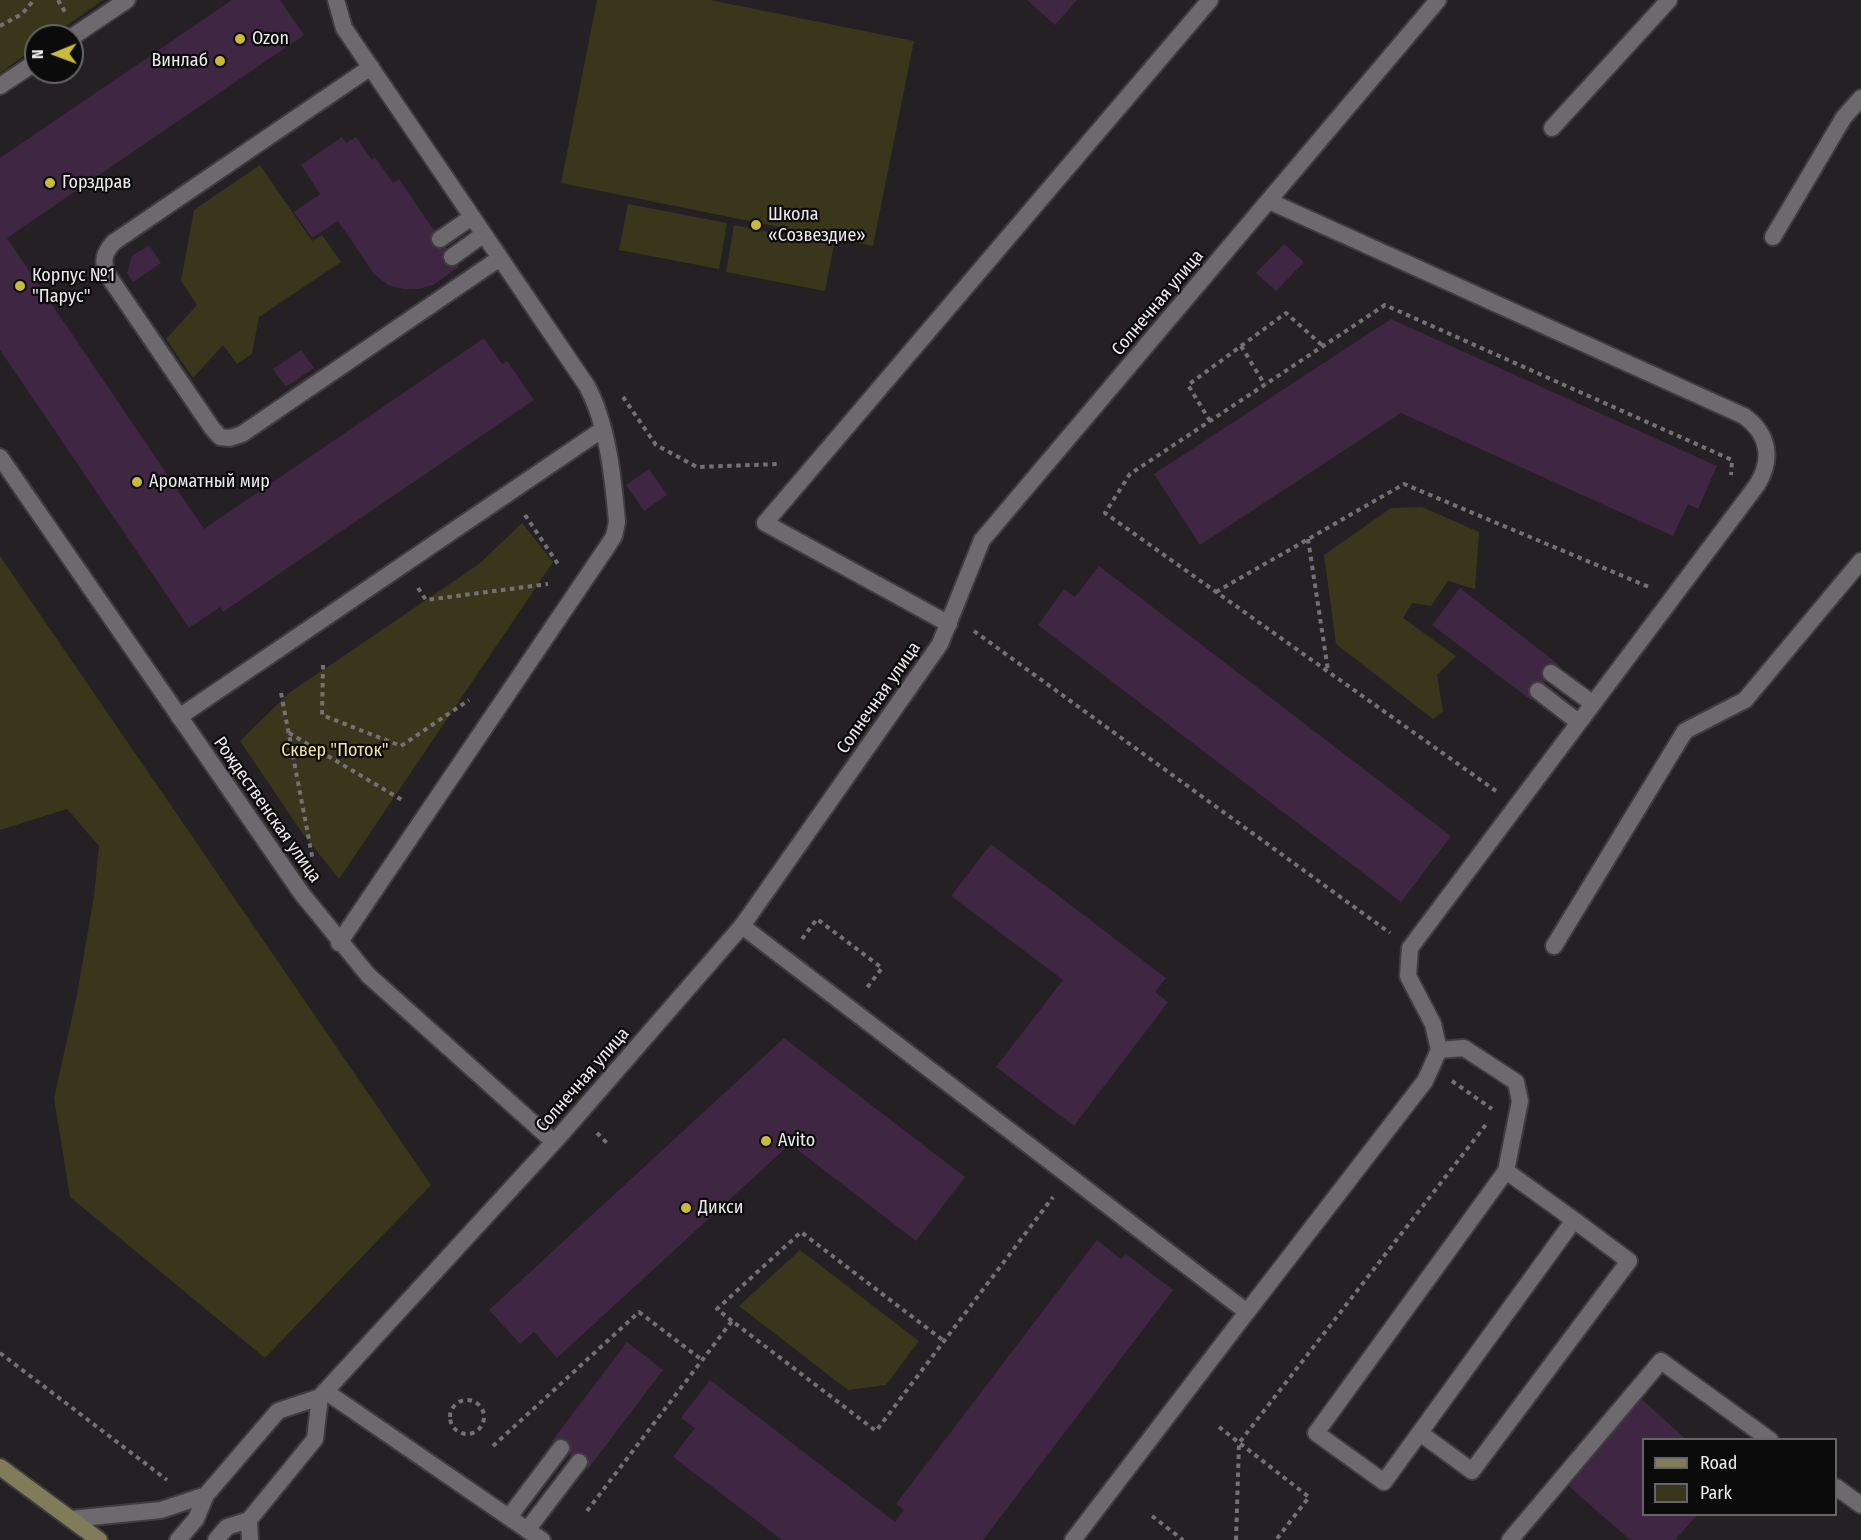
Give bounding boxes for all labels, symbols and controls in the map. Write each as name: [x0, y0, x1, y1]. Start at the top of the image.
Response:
north arrow: [24, 24, 84, 84]
place label: Ozon: [252, 28, 289, 50]
marker: Ozon: [233, 32, 247, 46]
text: N: [28, 49, 47, 59]
place label: Винлаб: [151, 50, 208, 72]
marker: Винлаб: [213, 54, 227, 68]
place label: Горздрав: [62, 172, 131, 194]
marker: Горздрав: [43, 176, 57, 190]
place label: Школа «Созвездие»: [768, 204, 866, 246]
marker: Школа «Созвездие»: [749, 218, 763, 232]
street label: Солнечная улица: [1108, 246, 1208, 360]
place label: Корпус №1 "Парус": [32, 265, 115, 308]
marker: Корпус №1 "Парус": [13, 279, 27, 293]
place label: Ароматный мир: [149, 471, 270, 493]
marker: Ароматный мир: [130, 475, 144, 489]
street label: Солнечная улица: [832, 638, 926, 758]
street label: Рождественская улица: [209, 733, 325, 887]
park label: Сквер "Поток": [281, 740, 389, 762]
street label: Солнечная улица: [532, 1023, 634, 1137]
place label: Avito: [778, 1130, 815, 1152]
marker: Avito: [759, 1134, 773, 1148]
place label: Дикси: [698, 1197, 743, 1219]
marker: Дикси: [679, 1201, 693, 1215]
legend: [1642, 1438, 1837, 1516]
text: Road: [1700, 1452, 1737, 1474]
text: Park: [1700, 1482, 1732, 1504]

